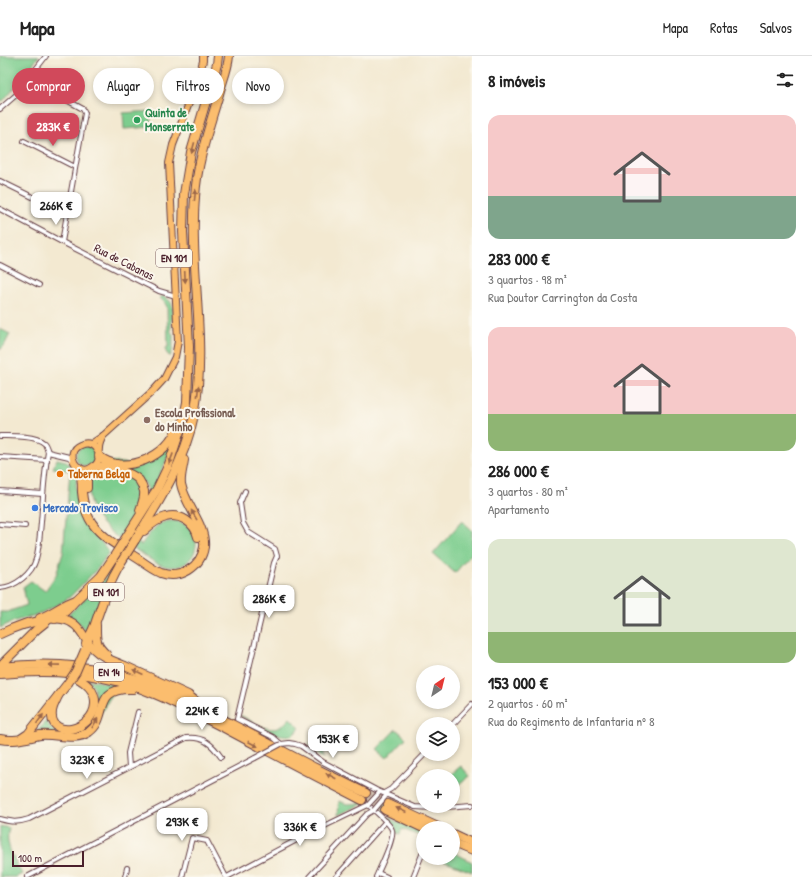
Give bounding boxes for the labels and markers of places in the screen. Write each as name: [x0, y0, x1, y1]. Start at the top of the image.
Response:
place label: Quinta de Monserrate: [145, 104, 195, 135]
pin: 283K €: [20, 113, 86, 147]
marker: Quinta de Monserrate: [132, 115, 142, 125]
pin: 266K €: [23, 192, 89, 226]
place label: Escola Profissional do Minho: [155, 404, 236, 435]
marker: Escola Profissional do Minho: [142, 415, 152, 425]
place label: Taberna Belga: [67, 465, 130, 483]
marker: Taberna Belga: [55, 469, 65, 479]
place label: Mercado Trovisco: [43, 499, 118, 516]
marker: Mercado Trovisco: [30, 503, 40, 513]
pin: 286K €: [236, 585, 302, 619]
pin: 224K €: [169, 697, 235, 731]
pin: 153K €: [300, 725, 366, 759]
pin: 323K €: [54, 746, 120, 780]
pin: 293K €: [149, 808, 215, 842]
pin: 336K €: [267, 813, 333, 847]

